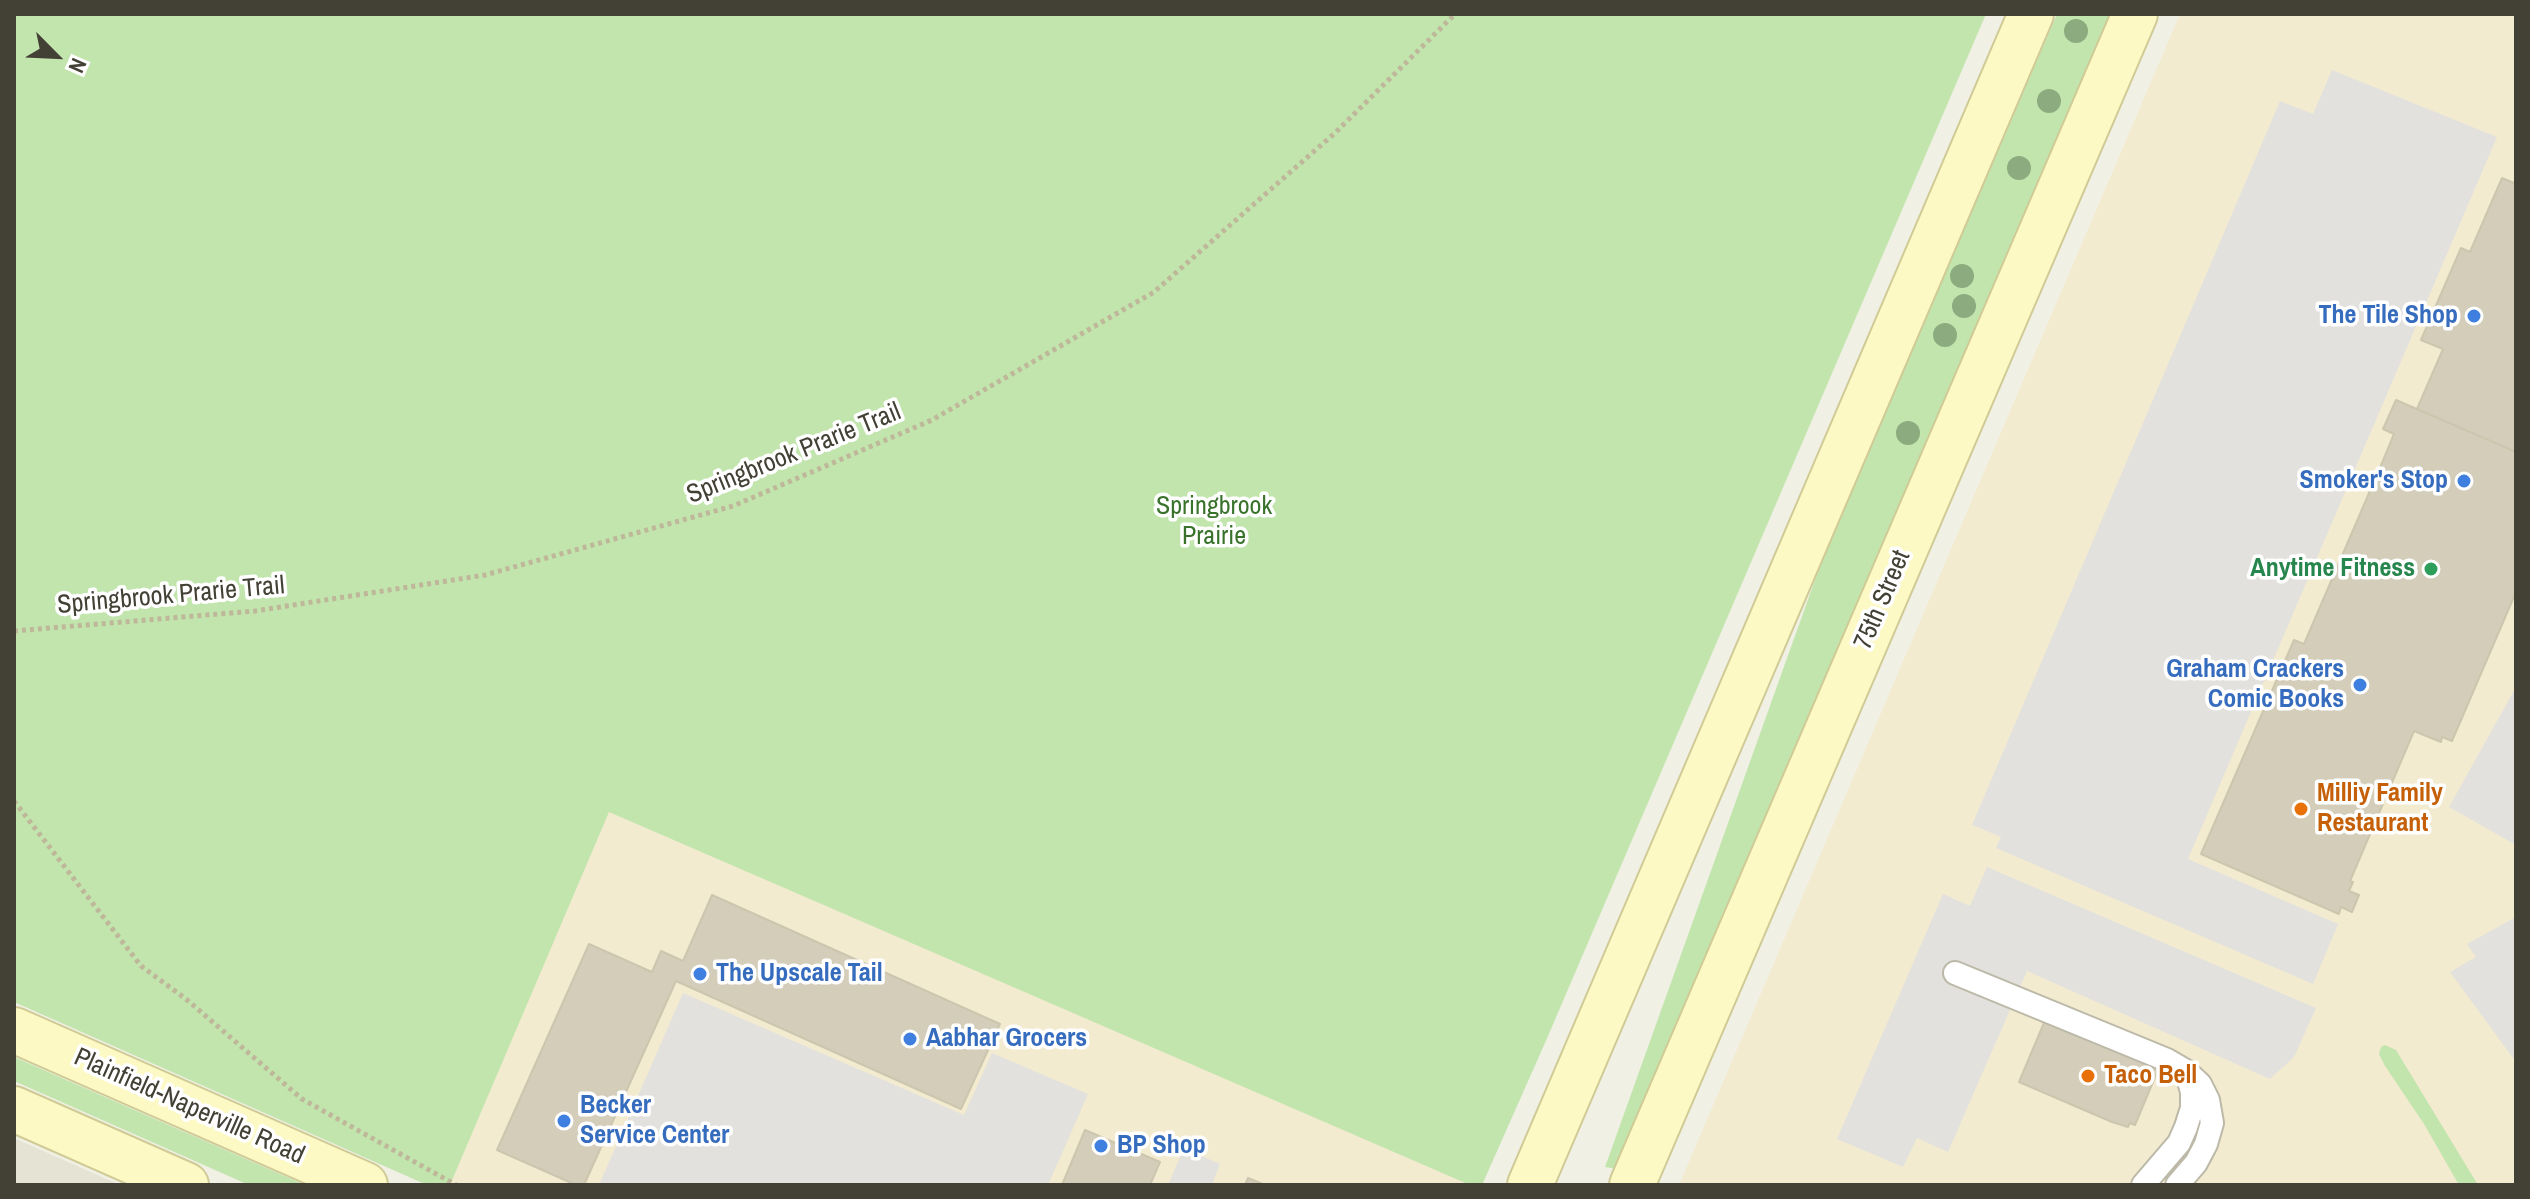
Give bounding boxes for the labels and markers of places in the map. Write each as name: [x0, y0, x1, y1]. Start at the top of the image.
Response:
place label: The Tile Shop: [2319, 300, 2458, 332]
marker: The Tile Shop: [2465, 307, 2483, 325]
place label: Smoker's Stop: [2300, 465, 2448, 497]
marker: Smoker's Stop: [2455, 472, 2473, 490]
place label: Anytime Fitness: [2250, 553, 2415, 585]
marker: Anytime Fitness: [2422, 560, 2440, 578]
place label: Graham Crackers Comic Books: [2166, 654, 2344, 716]
marker: Graham Crackers Comic Books: [2351, 676, 2369, 694]
place label: Milliy Family Restaurant: [2317, 778, 2443, 840]
marker: Milliy Family Restaurant: [2292, 800, 2310, 818]
place label: The Upscale Tail: [716, 958, 883, 990]
marker: The Upscale Tail: [691, 965, 709, 983]
place label: Aabhar Grocers: [926, 1023, 1087, 1055]
marker: Aabhar Grocers: [901, 1030, 919, 1048]
place label: Taco Bell: [2104, 1060, 2197, 1092]
marker: Taco Bell: [2079, 1067, 2097, 1085]
place label: Becker Service Center: [580, 1090, 729, 1152]
marker: Becker Service Center: [555, 1112, 573, 1130]
place label: BP Shop: [1117, 1130, 1206, 1162]
marker: BP Shop: [1092, 1137, 1110, 1155]

